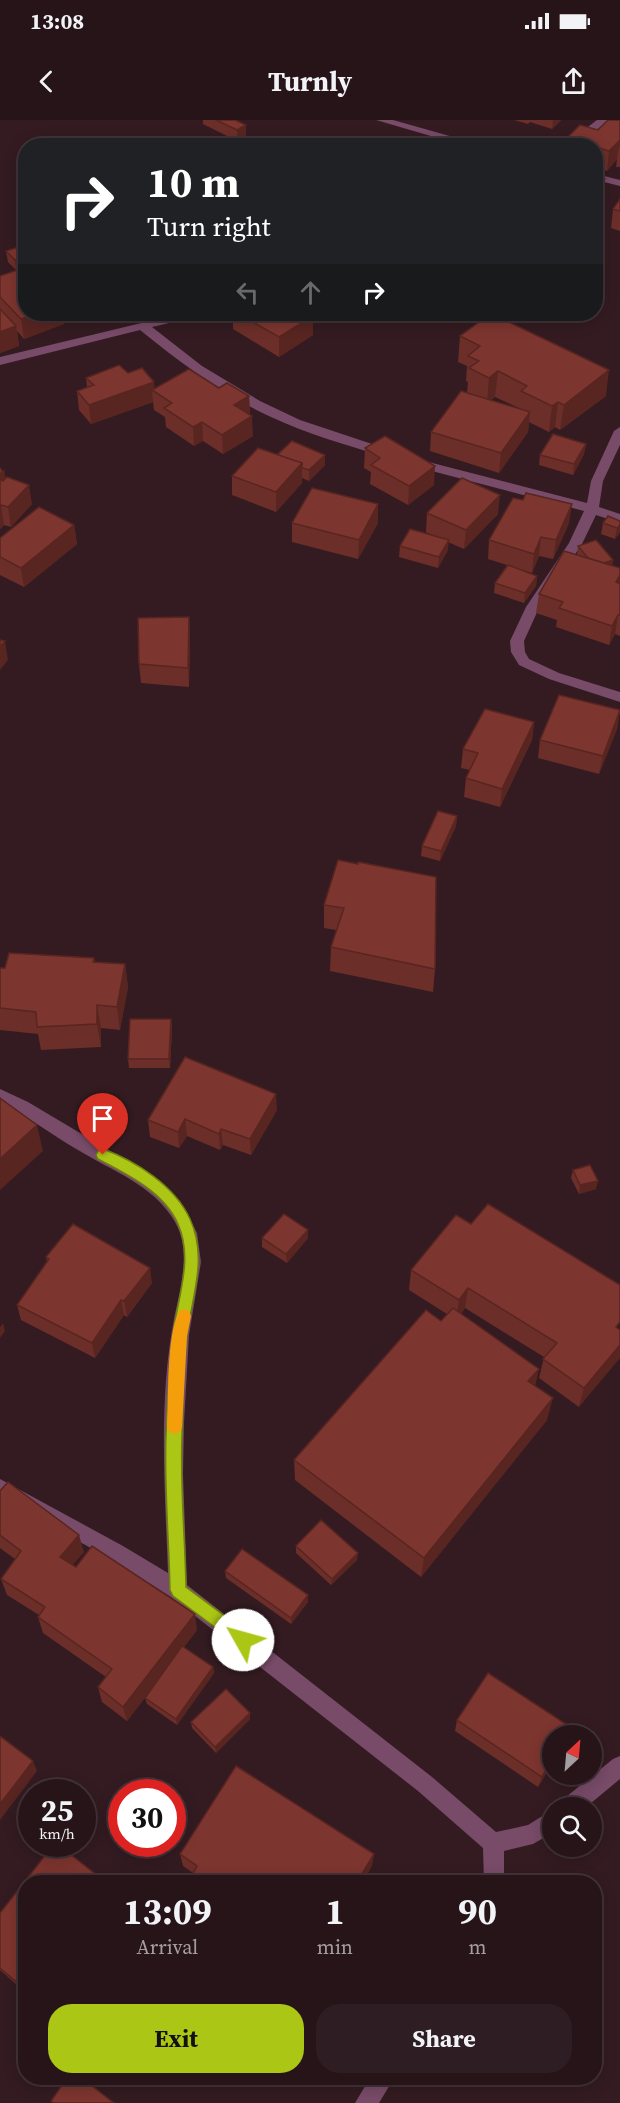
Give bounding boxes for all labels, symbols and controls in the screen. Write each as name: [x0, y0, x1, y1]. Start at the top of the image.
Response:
text: 13:08: [30, 6, 84, 36]
text: Turnly: [268, 63, 352, 100]
icon: back: [30, 65, 63, 98]
icon: share: [557, 65, 590, 98]
text: 10 m: [147, 153, 240, 211]
icon: right: [48, 162, 126, 240]
text: Turn right: [147, 208, 271, 245]
icon: left: [231, 276, 264, 309]
icon: ahead: [294, 276, 327, 309]
icon: right: [357, 276, 390, 309]
pin: [77, 1093, 128, 1155]
icon: arrive: [86, 1102, 119, 1135]
position arrow: [211, 1608, 275, 1672]
north arrow: [542, 1725, 602, 1785]
map controls: [542, 1725, 602, 1857]
speed limit sign: 30: [108, 1779, 186, 1857]
text: 25: [41, 1790, 73, 1831]
button: search: [542, 1797, 602, 1857]
text: km/h: [39, 1823, 75, 1844]
text: 13:09: [123, 1887, 212, 1936]
text: 1: [325, 1887, 345, 1936]
text: 90: [458, 1887, 497, 1936]
text: Arrival: [137, 1933, 198, 1961]
text: min: [317, 1933, 353, 1961]
text: m: [468, 1933, 487, 1961]
button: Exit: [48, 2004, 304, 2073]
button: Share: [316, 2004, 572, 2073]

